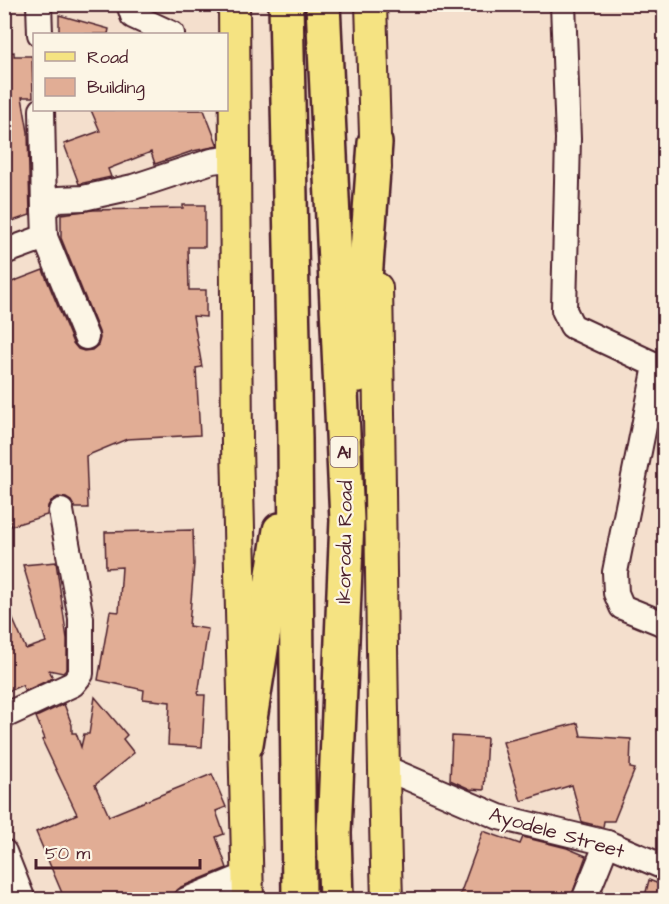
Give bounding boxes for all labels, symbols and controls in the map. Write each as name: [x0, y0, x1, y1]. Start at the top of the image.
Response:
legend: [33, 33, 228, 111]
text: Road: [87, 45, 128, 70]
text: Building: [87, 75, 145, 101]
road number: A1: [330, 437, 358, 467]
street label: Ikorodu Road: [330, 480, 360, 604]
street label: Ayodele Street: [485, 800, 628, 867]
scale bar: [36, 832, 200, 870]
text: 50 m: [45, 841, 90, 866]

